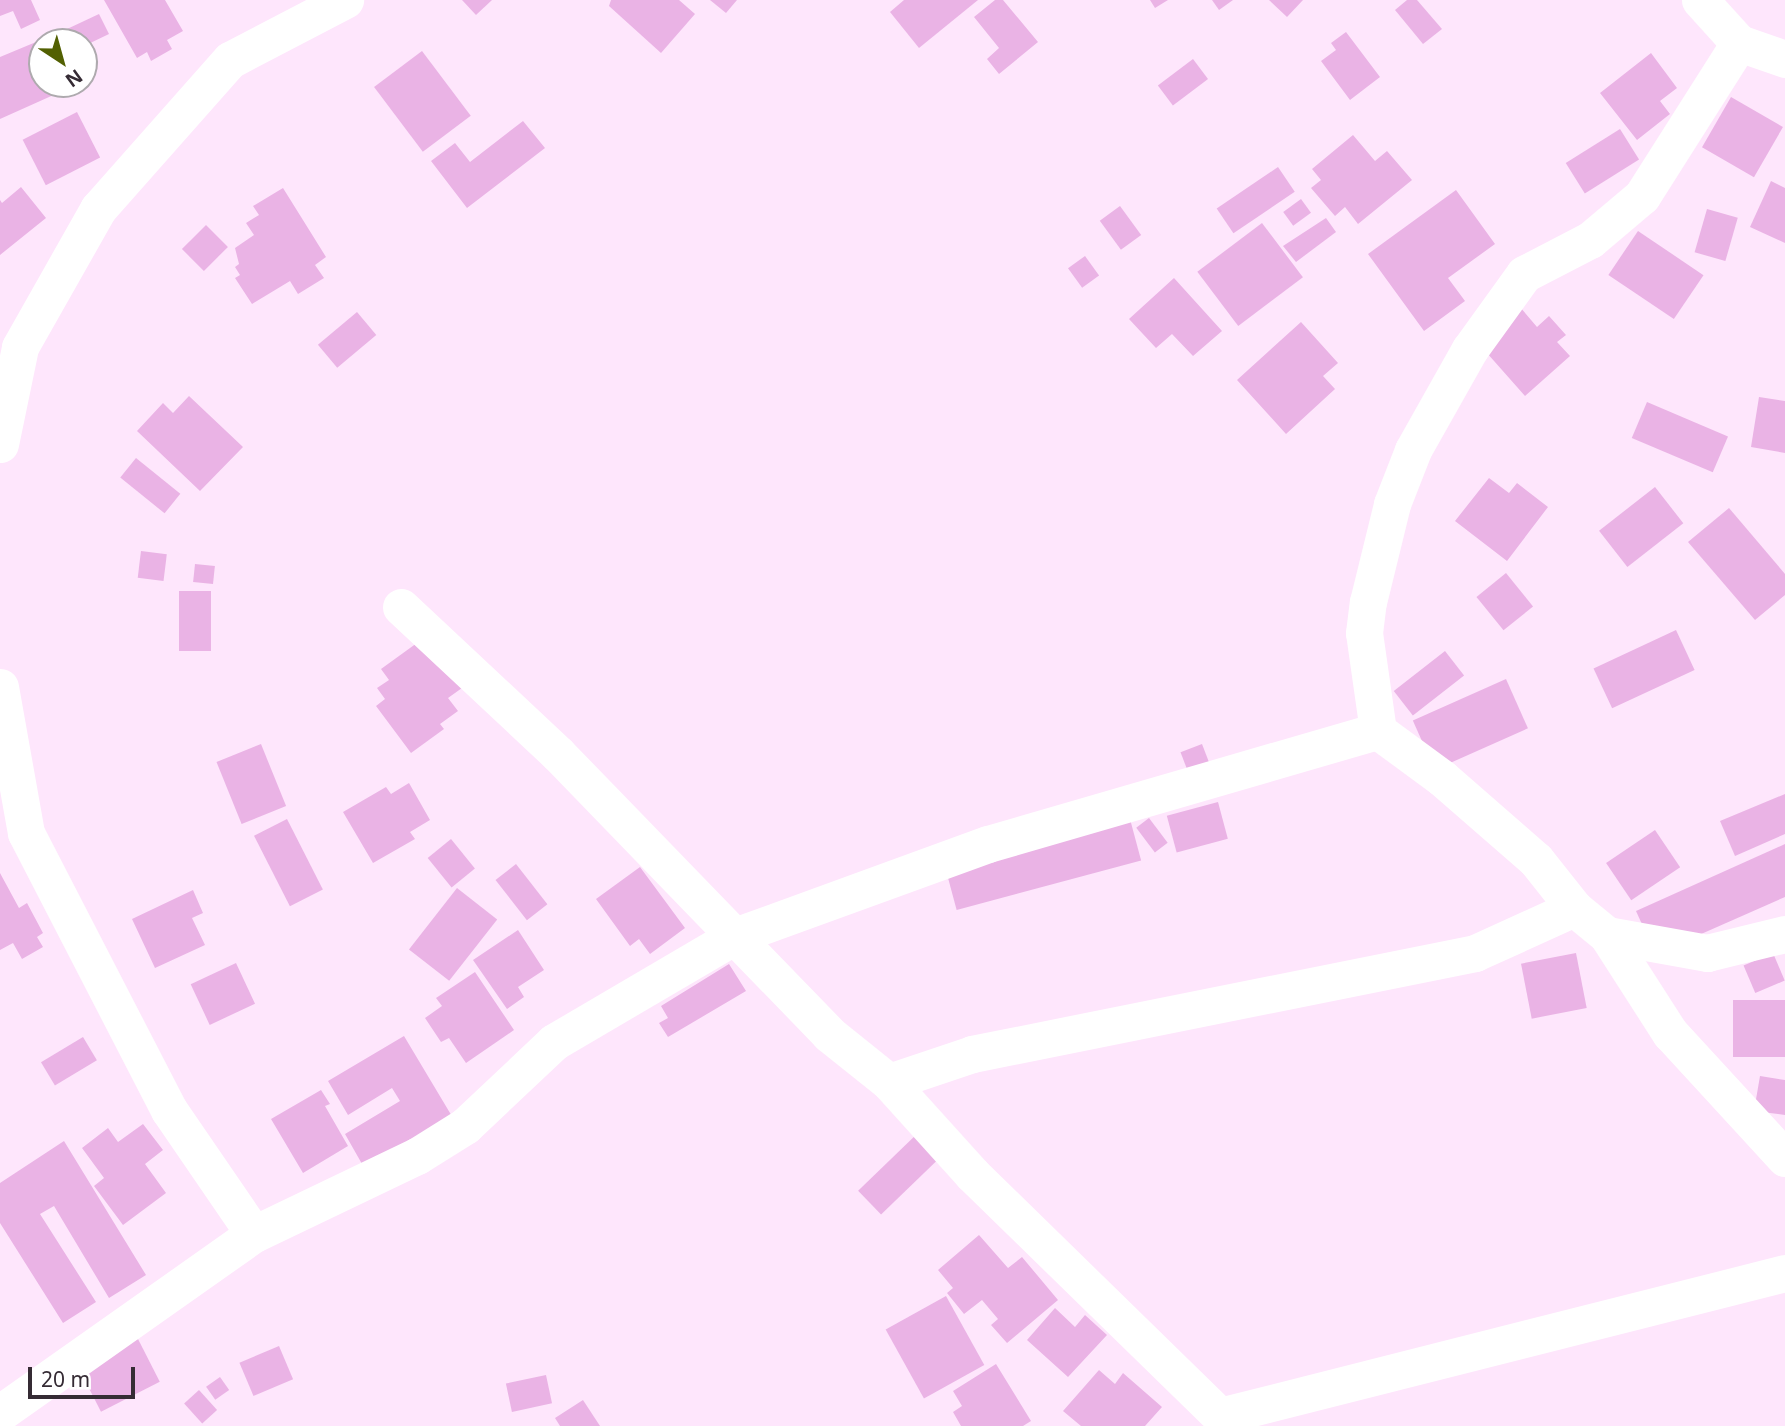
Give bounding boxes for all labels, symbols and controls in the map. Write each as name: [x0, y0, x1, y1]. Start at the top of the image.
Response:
north arrow: [28, 28, 98, 98]
text: N: [60, 63, 88, 93]
scale bar: [32, 1352, 138, 1396]
text: 20 m: [41, 1365, 90, 1393]

